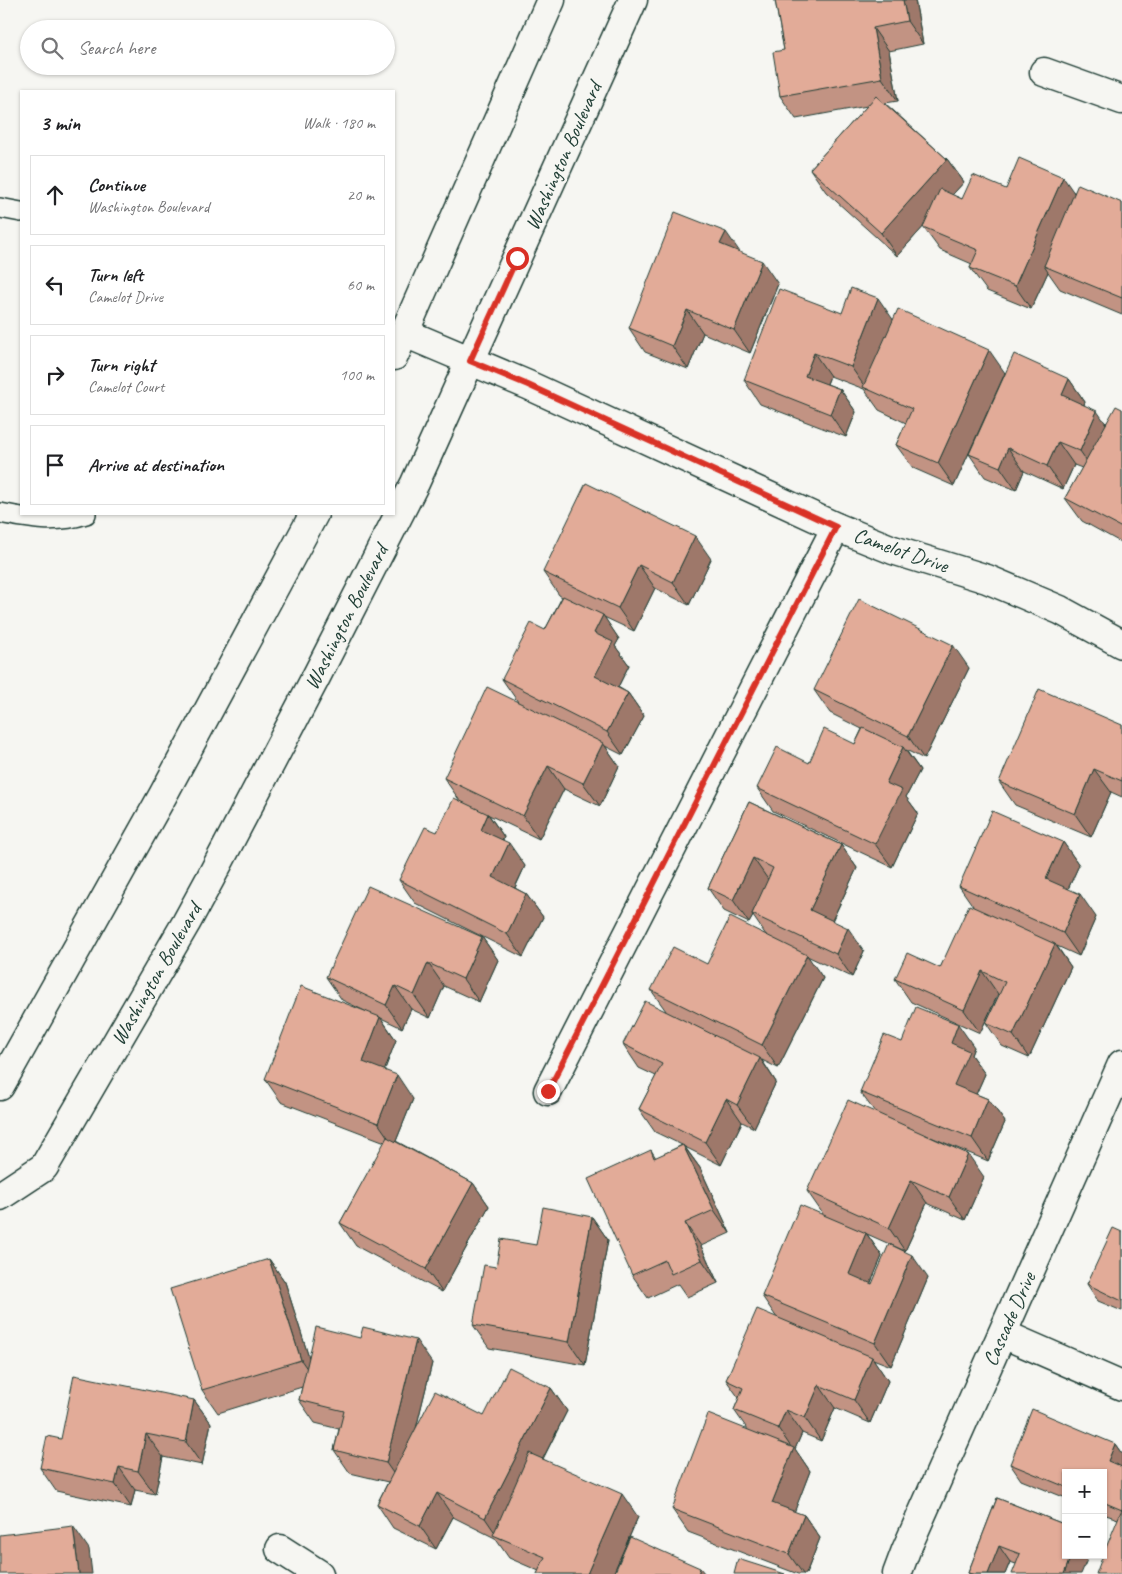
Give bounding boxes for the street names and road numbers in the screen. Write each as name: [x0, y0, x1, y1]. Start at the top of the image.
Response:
street label: Washington Boulevard: [519, 75, 609, 234]
street label: Camelot Drive: [850, 522, 953, 579]
street label: Washington Boulevard: [298, 537, 395, 694]
street label: Washington Boulevard: [105, 895, 209, 1049]
street label: Cascade Drive: [977, 1267, 1042, 1370]

